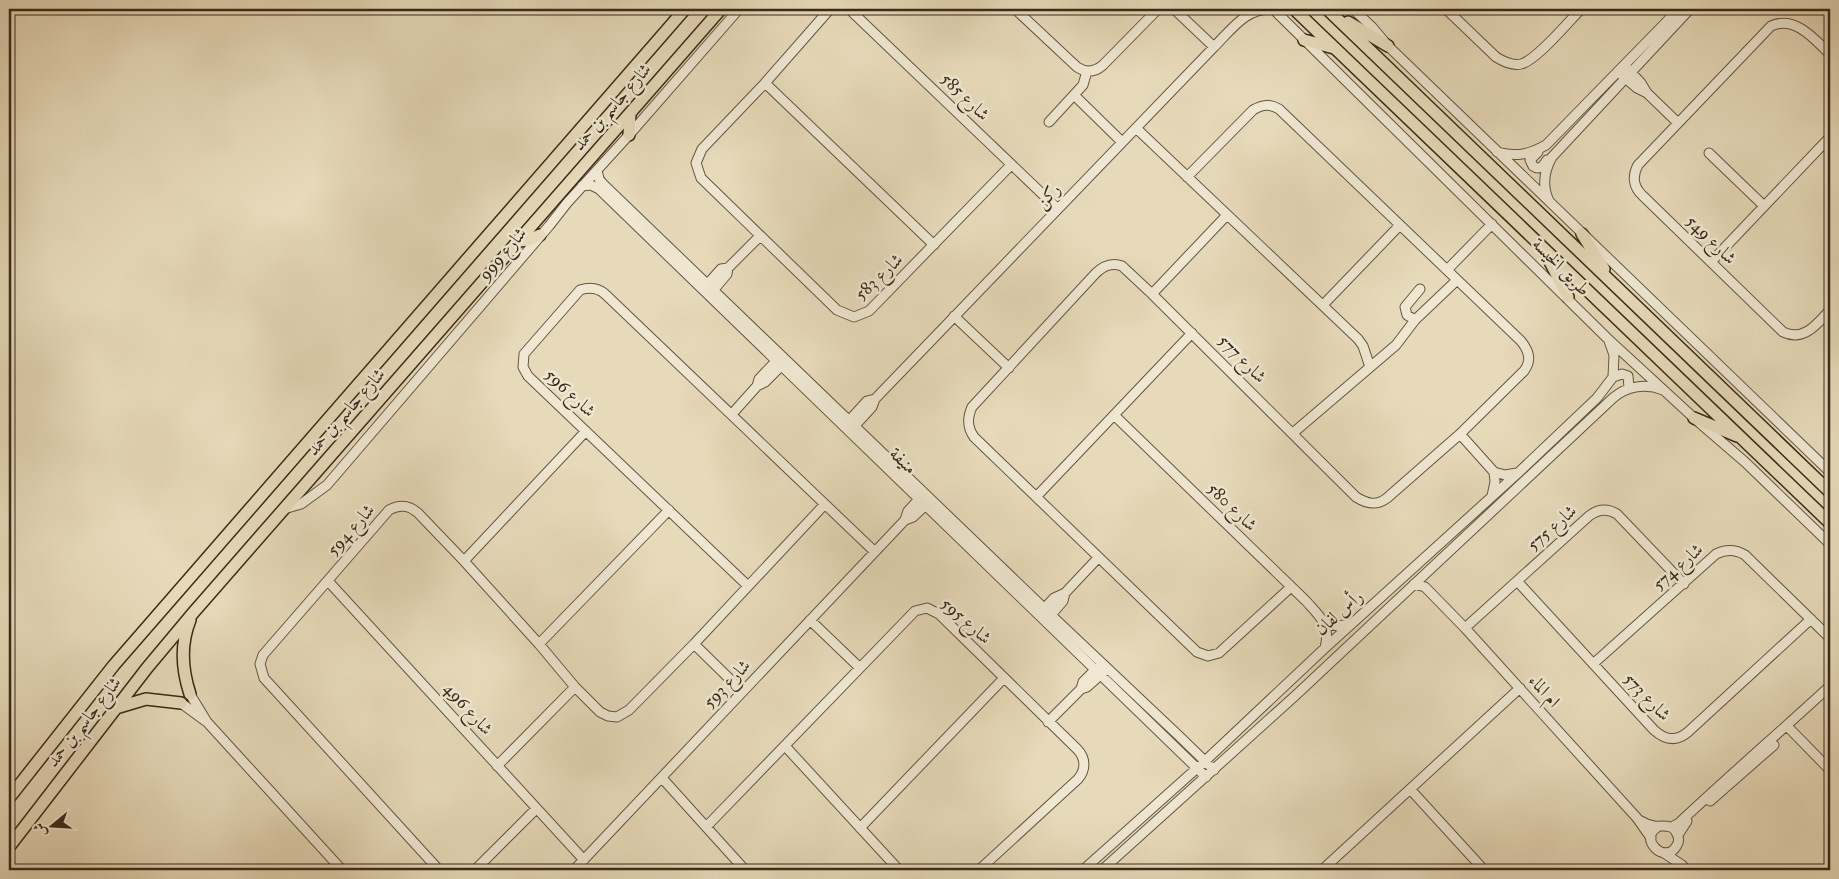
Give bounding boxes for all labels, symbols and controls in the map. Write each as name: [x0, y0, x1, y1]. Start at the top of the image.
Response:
street label: شارع جاسم بن حمد: [568, 58, 661, 160]
street label: شارع 585: [934, 68, 994, 128]
street label: ركن: [1030, 178, 1066, 214]
street label: شارع 549: [1679, 210, 1741, 272]
street label: شارع 999: [473, 223, 534, 289]
street label: طريق الخيسة: [1527, 233, 1595, 301]
street label: شارع 583: [850, 248, 910, 308]
street label: شارع 577: [1211, 330, 1271, 390]
street label: شارع جاسم بن حمد: [302, 363, 395, 465]
street label: شارع 596: [538, 364, 600, 424]
street label: منيفة: [884, 443, 922, 479]
street label: شارع 580: [1200, 478, 1262, 538]
street label: شارع 594: [322, 499, 382, 563]
street label: شارع 575: [1522, 500, 1584, 559]
street label: شارع 574: [1648, 538, 1710, 598]
street label: رأس لفان: [1309, 584, 1368, 641]
street label: شارع 595: [934, 593, 996, 652]
street label: شارع 593: [698, 655, 758, 715]
street label: شارع 573: [1616, 668, 1675, 728]
street label: ام الماء: [1520, 670, 1565, 715]
street label: شارع جاسم بن حمد: [41, 672, 131, 776]
street label: شارع 496: [436, 678, 498, 742]
north arrow: [28, 802, 78, 852]
text: ش: [30, 821, 50, 839]

